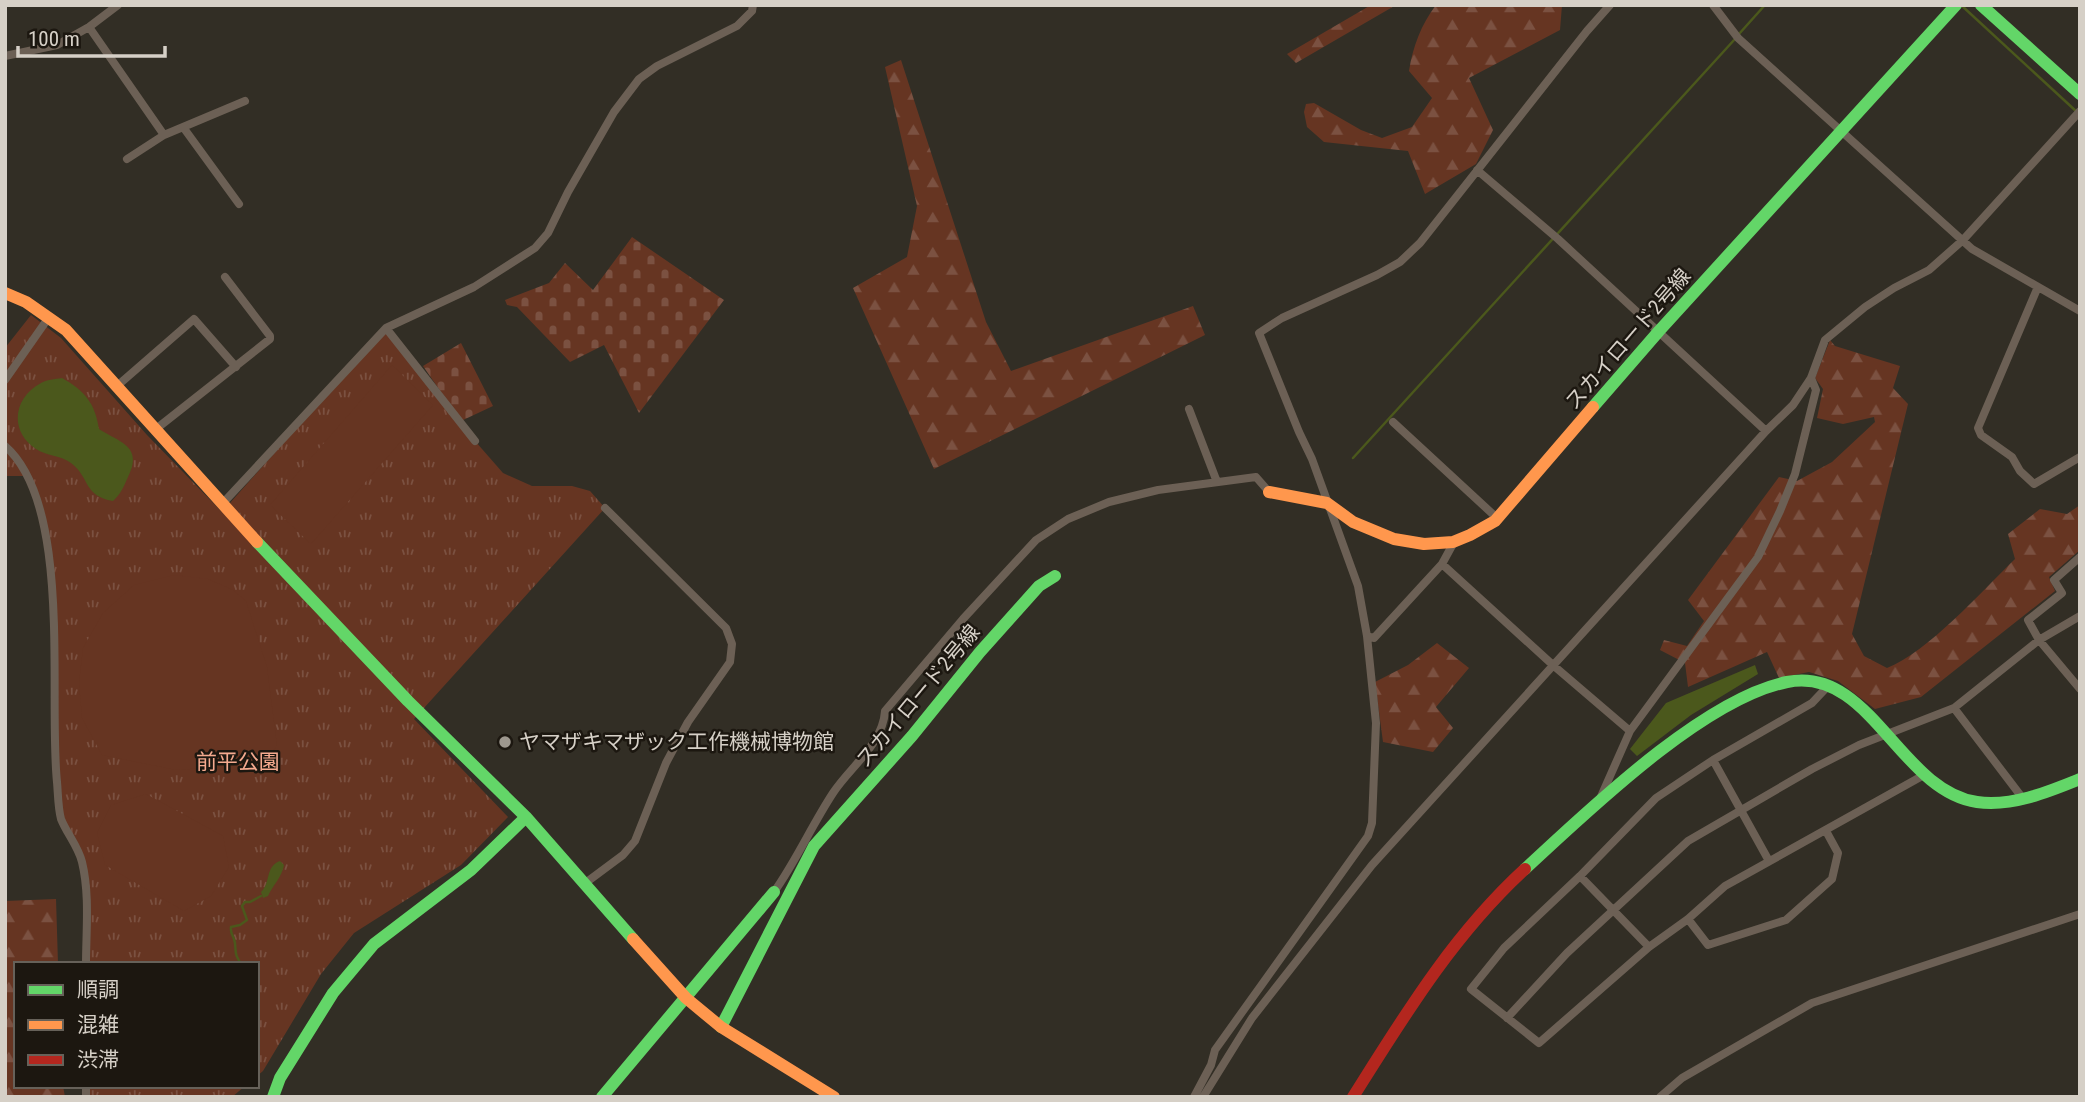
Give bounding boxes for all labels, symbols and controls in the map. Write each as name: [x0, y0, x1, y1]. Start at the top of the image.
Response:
scale bar: [18, 14, 164, 58]
text: 100 m: [28, 27, 80, 51]
street label: スカイロード2号線: [1560, 264, 1696, 414]
street label: スカイロード2号線: [851, 620, 985, 772]
place label: ヤマザキマザック工作機械博物館: [519, 730, 834, 754]
marker: ヤマザキマザック工作機械博物館: [497, 734, 513, 750]
park label: 前平公園: [196, 750, 280, 774]
legend: [14, 962, 259, 1088]
text: 順調: [77, 978, 119, 1002]
text: 混雑: [77, 1013, 119, 1037]
text: 渋滞: [77, 1048, 119, 1072]

